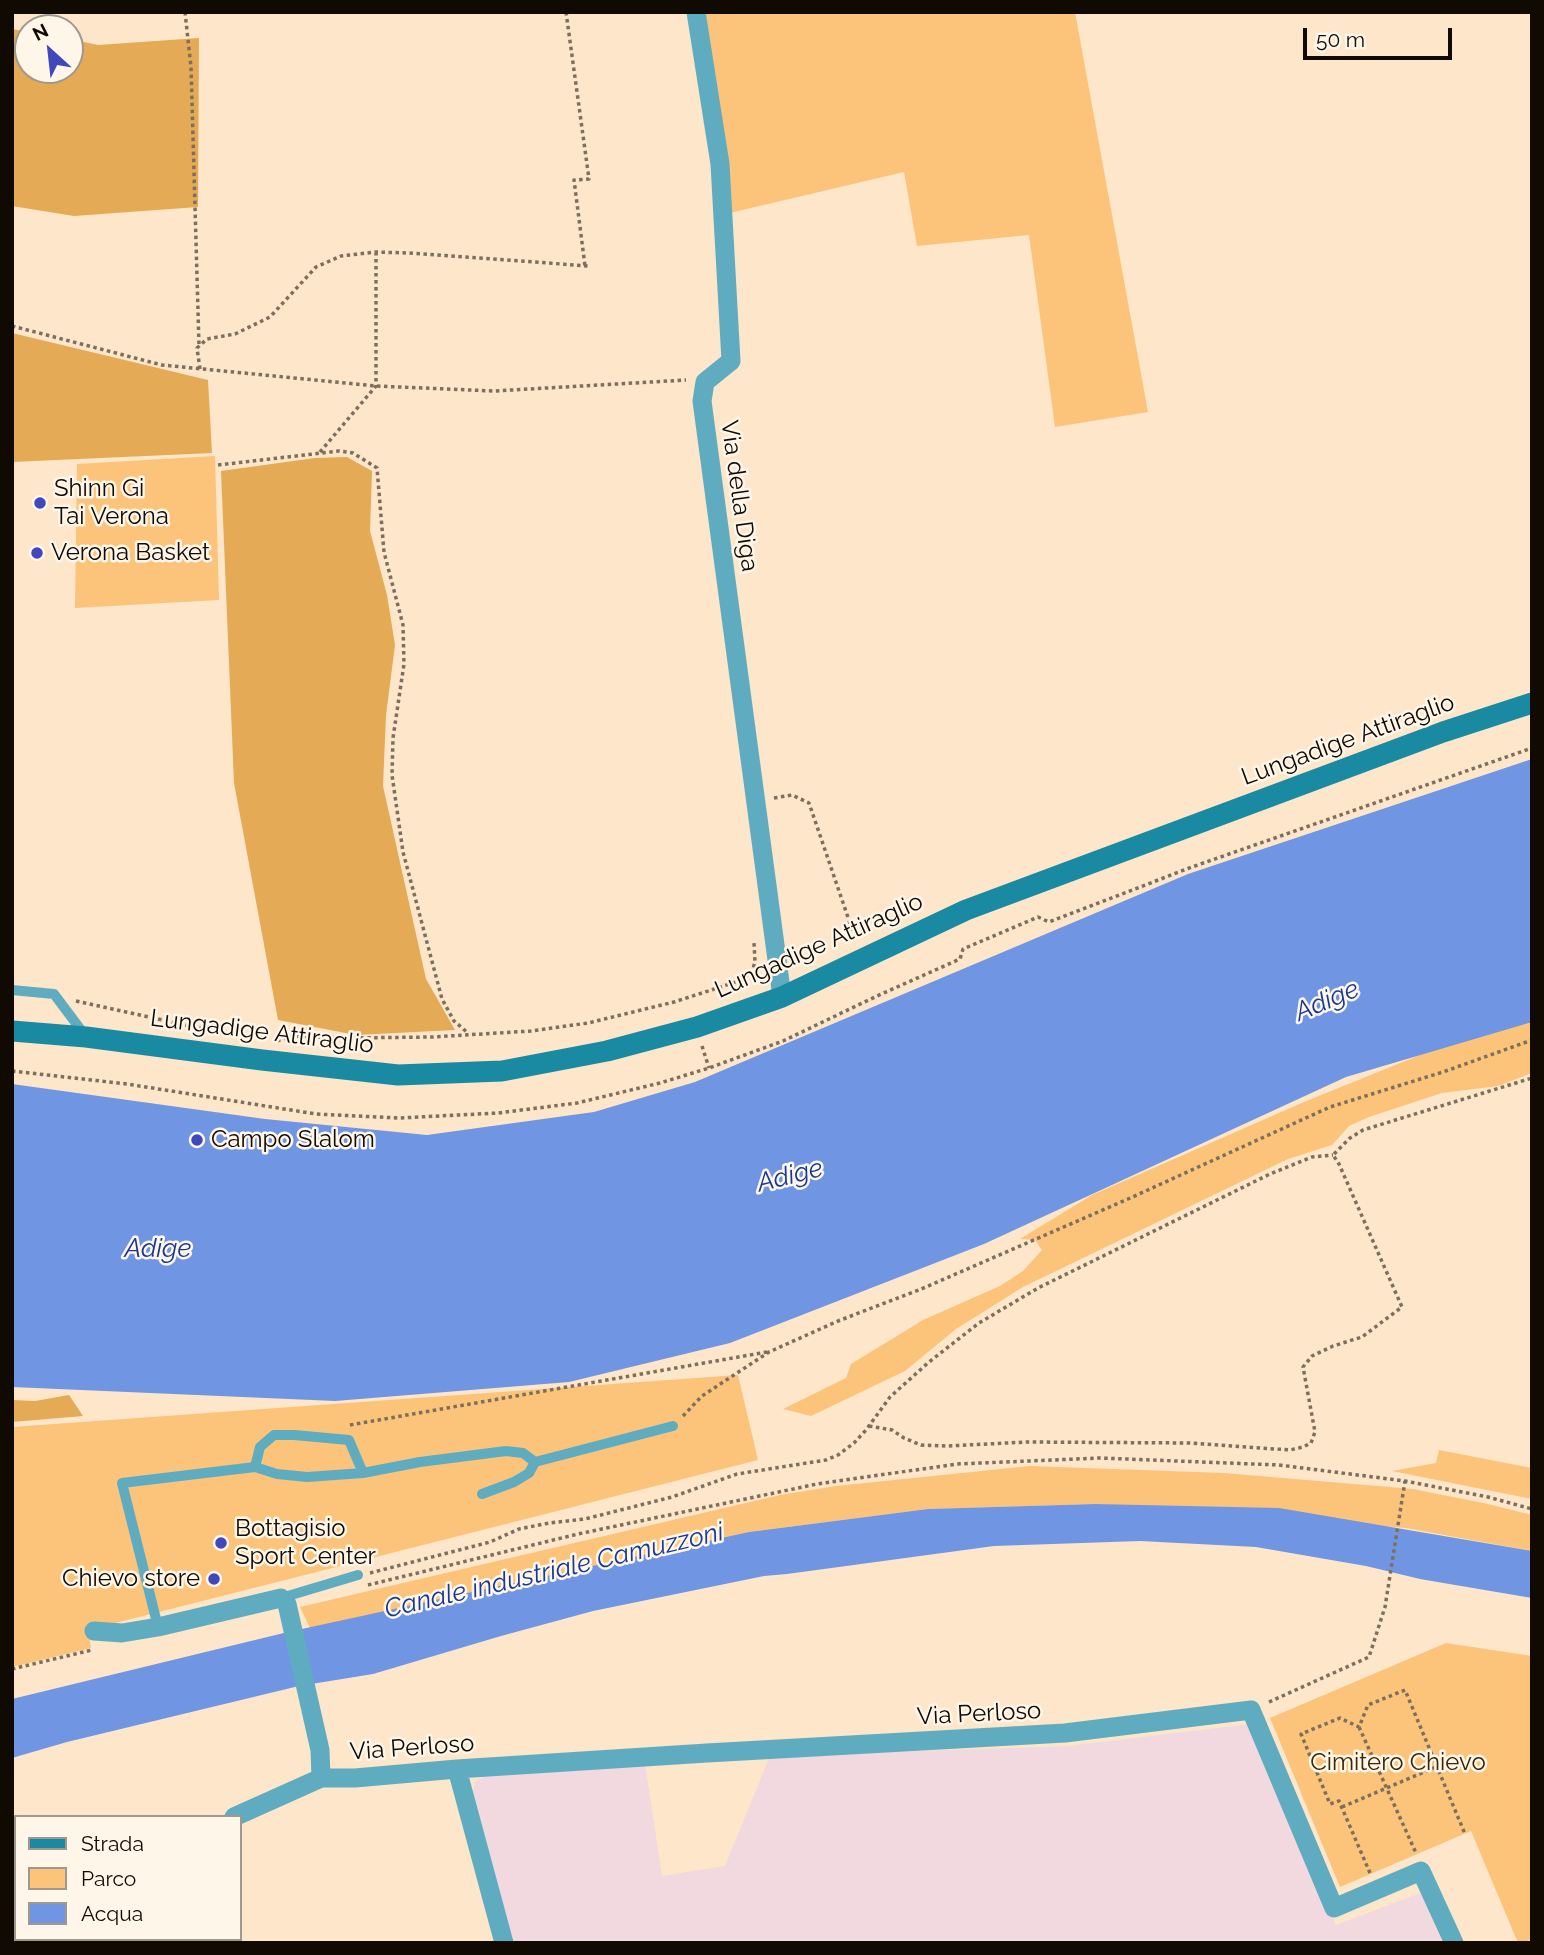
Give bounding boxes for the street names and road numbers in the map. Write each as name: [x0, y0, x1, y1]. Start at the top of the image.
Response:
street label: Via della Diga: [714, 419, 764, 573]
street label: Lungadige Attiraglio: [1238, 688, 1458, 792]
street label: Lungadige Attiraglio: [711, 887, 927, 1005]
street label: Lungadige Attiraglio: [149, 1004, 375, 1060]
street label: Via Perloso: [916, 1696, 1042, 1732]
street label: Via Perloso: [349, 1729, 475, 1767]

